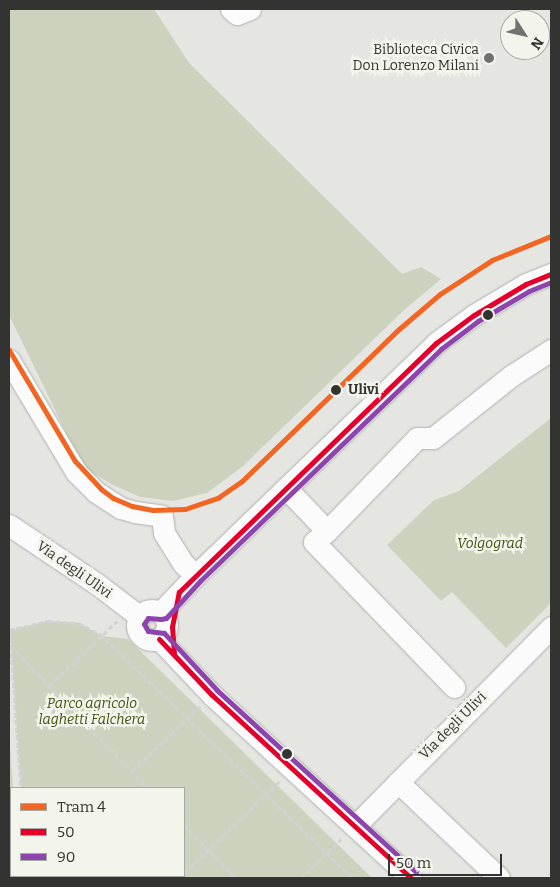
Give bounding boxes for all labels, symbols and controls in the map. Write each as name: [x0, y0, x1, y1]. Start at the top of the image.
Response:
north arrow: [500, 10, 550, 60]
text: N: [527, 34, 547, 53]
place label: Biblioteca Civica Don Lorenzo Milani: [353, 42, 479, 74]
marker: Biblioteca Civica Don Lorenzo Milani: [483, 52, 495, 64]
unlabelled marker: [483, 310, 493, 320]
marker: Ulivi: [328, 382, 344, 398]
place label: Ulivi: [348, 382, 379, 398]
park label: Volgograd: [457, 536, 523, 552]
street label: Via degli Ulivi: [33, 538, 115, 602]
street label: Via degli Ulivi: [416, 689, 490, 763]
park label: Parco agricolo laghetti Falchera: [39, 696, 145, 729]
unlabelled marker: [282, 749, 292, 759]
legend: [10, 787, 185, 877]
text: Tram 4: [57, 798, 106, 816]
text: 50: [57, 823, 75, 841]
scale bar: [390, 844, 504, 876]
text: 90: [57, 848, 75, 866]
text: 50 m: [396, 854, 431, 872]

